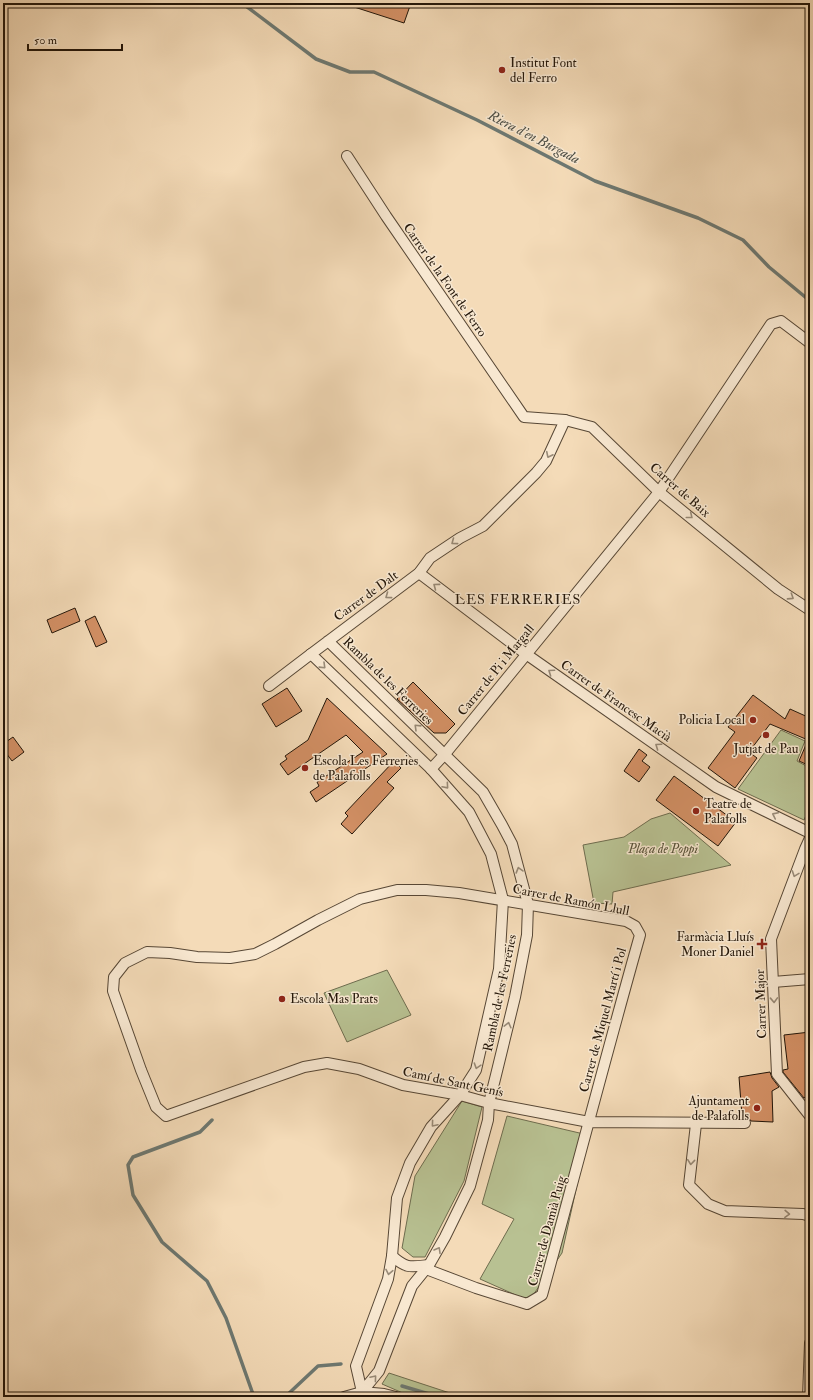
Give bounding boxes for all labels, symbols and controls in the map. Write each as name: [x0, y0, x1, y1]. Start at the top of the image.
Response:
scale bar: [28, 26, 122, 52]
text: 50 m: [34, 33, 58, 48]
place label: Institut Font del Ferro: [510, 55, 577, 86]
marker: Institut Font del Ferro: [497, 65, 507, 75]
water label: Riera d'en Burgada: [484, 106, 583, 168]
street label: Carrer de la Font de Ferro: [400, 220, 490, 340]
one-way arrow: [546, 451, 554, 459]
street label: Carrer de Baix: [646, 459, 714, 521]
one-way arrow: [685, 512, 692, 519]
one-way arrow: [452, 537, 459, 544]
street label: Carrer de Dalt: [331, 567, 401, 625]
one-way arrow: [433, 583, 440, 590]
district label: LES FERRERIES: [455, 591, 581, 608]
one-way arrow: [385, 592, 392, 599]
one-way arrow: [787, 592, 794, 600]
street label: Carrer de Pi i Margall: [454, 621, 538, 719]
street label: Rambla de les Ferreries: [340, 634, 437, 729]
street label: Carrer de Francesc Macià: [557, 657, 675, 746]
one-way arrow: [318, 661, 326, 669]
one-way arrow: [548, 669, 555, 677]
place label: Policia Local: [678, 712, 746, 728]
marker: Policia Local: [748, 715, 758, 725]
one-way arrow: [414, 724, 422, 732]
marker: Jutjat de Pau: [761, 730, 771, 740]
place label: Jutjat de Pau: [732, 741, 799, 757]
one-way arrow: [655, 743, 662, 751]
place label: Escola Les Ferreries de Palafolls: [313, 753, 419, 784]
marker: Escola Les Ferreries de Palafolls: [300, 763, 310, 773]
one-way arrow: [441, 781, 448, 789]
place label: Teatre de Palafolls: [704, 796, 752, 827]
marker: Teatre de Palafolls: [691, 806, 701, 816]
one-way arrow: [772, 812, 779, 820]
park label: Plaça de Poppi: [627, 841, 698, 857]
one-way arrow: [515, 866, 524, 873]
one-way arrow: [792, 871, 800, 878]
street label: Carrer de Ramón Llull: [511, 881, 631, 919]
place label: Farmàcia Lluís Moner Daniel: [676, 929, 755, 960]
street label: Rambla de les Ferreries: [480, 932, 520, 1053]
marker: Farmàcia Lluís Moner Daniel: [757, 939, 767, 949]
street label: Carrer de Miquel Martí i Pol: [576, 945, 630, 1094]
street label: Carrer Major: [752, 969, 770, 1039]
place label: Escola Mas Prats: [290, 991, 379, 1007]
marker: Escola Mas Prats: [277, 994, 287, 1004]
one-way arrow: [770, 997, 778, 1003]
one-way arrow: [504, 1021, 512, 1028]
one-way arrow: [473, 1062, 482, 1069]
street label: Camí de Sant Genís: [401, 1063, 505, 1101]
place label: Ajuntament de Palafolls: [687, 1093, 750, 1124]
marker: Ajuntament de Palafolls: [752, 1103, 762, 1113]
one-way arrow: [432, 1119, 439, 1126]
one-way arrow: [687, 1159, 696, 1165]
street label: Carrer de Damià Puig: [525, 1173, 570, 1288]
one-way arrow: [784, 1210, 790, 1218]
one-way arrow: [433, 1247, 440, 1254]
one-way arrow: [386, 1269, 394, 1275]
one-way arrow: [369, 1375, 376, 1382]

